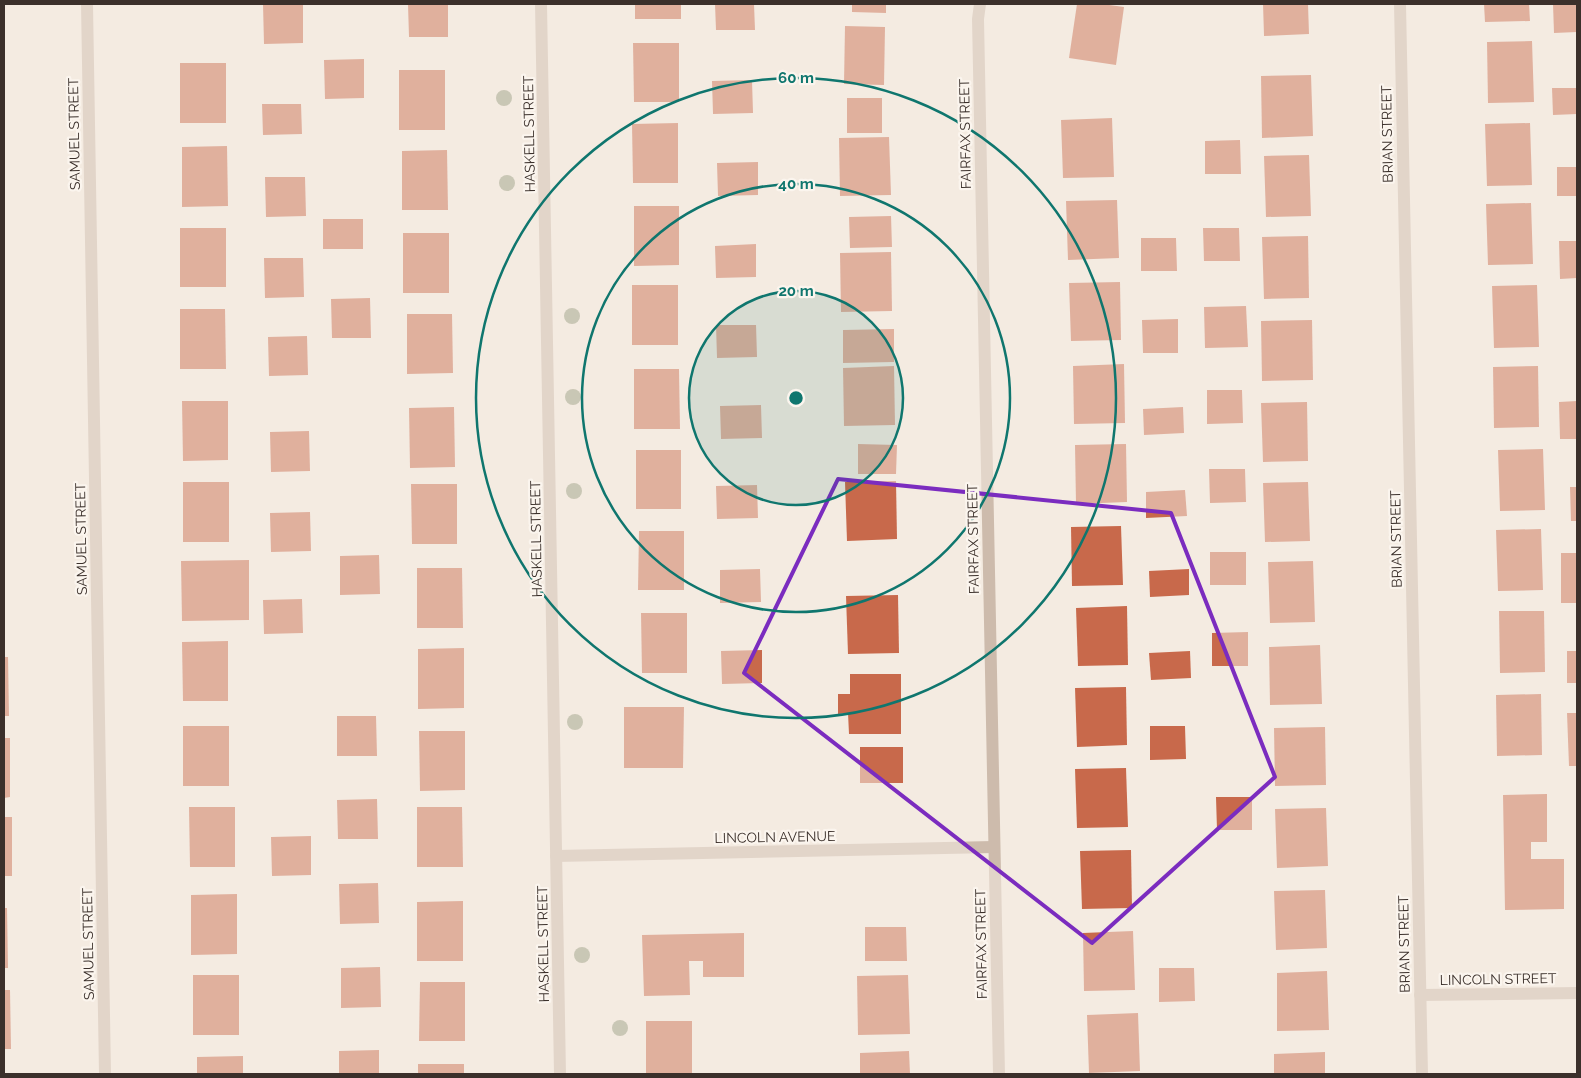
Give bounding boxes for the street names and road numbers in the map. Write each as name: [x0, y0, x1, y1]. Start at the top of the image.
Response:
street label: HASKELL STREET: [520, 75, 538, 193]
street label: SAMUEL STREET: [65, 77, 83, 190]
street label: FAIRFAX STREET: [956, 78, 974, 189]
street label: BRIAN STREET: [1378, 85, 1396, 183]
street label: HASKELL STREET: [527, 480, 545, 598]
street label: SAMUEL STREET: [72, 482, 90, 595]
street label: FAIRFAX STREET: [964, 483, 982, 594]
street label: BRIAN STREET: [1387, 490, 1405, 588]
street label: LINCOLN AVENUE: [714, 828, 836, 846]
street label: HASKELL STREET: [534, 885, 552, 1003]
street label: SAMUEL STREET: [79, 887, 97, 1000]
street label: FAIRFAX STREET: [972, 888, 990, 999]
street label: BRIAN STREET: [1395, 895, 1413, 993]
street label: LINCOLN STREET: [1439, 970, 1557, 988]

